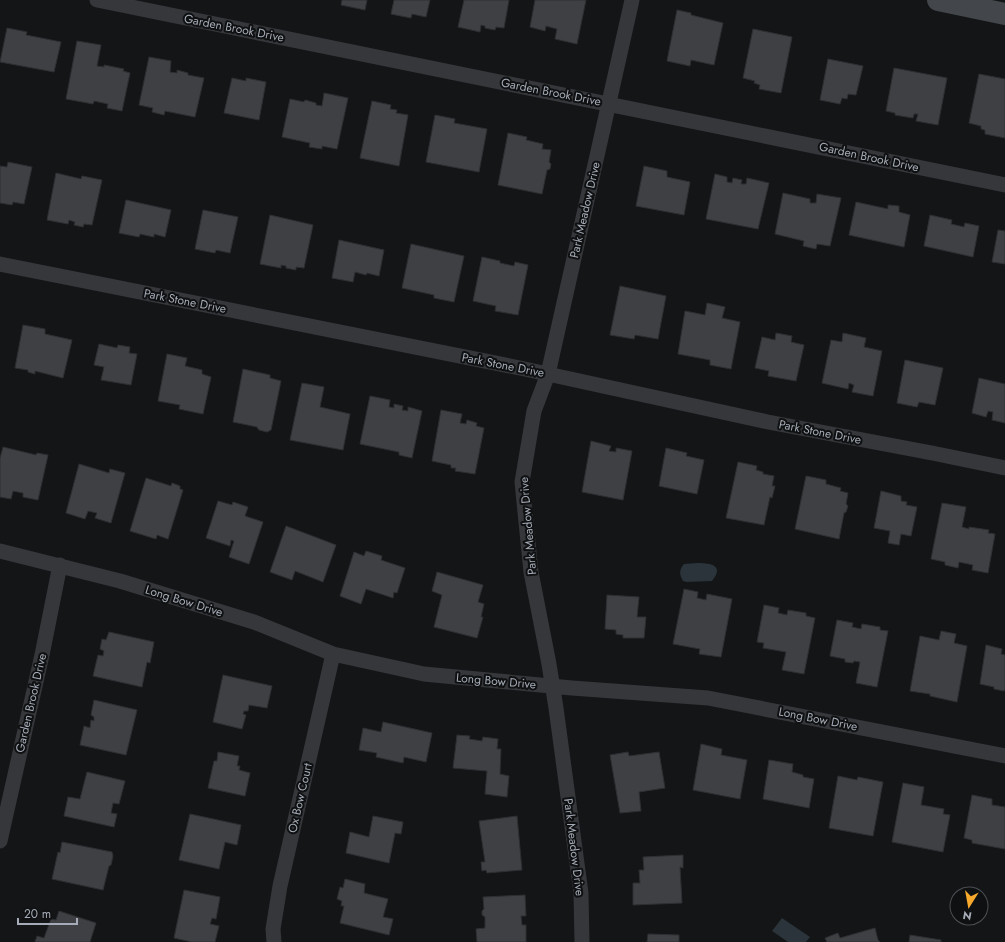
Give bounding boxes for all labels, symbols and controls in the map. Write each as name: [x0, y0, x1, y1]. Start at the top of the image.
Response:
street label: Garden Brook Drive: [183, 9, 285, 47]
street label: Garden Brook Drive: [500, 73, 602, 111]
street label: Garden Brook Drive: [818, 138, 920, 176]
street label: Park Meadow Drive: [565, 160, 605, 260]
street label: Park Stone Drive: [142, 284, 228, 318]
street label: Park Stone Drive: [460, 348, 546, 382]
street label: Park Stone Drive: [777, 415, 863, 449]
street label: Park Meadow Drive: [515, 476, 541, 576]
street label: Long Bow Drive: [143, 581, 225, 621]
street label: Garden Brook Drive: [11, 652, 51, 754]
street label: Long Bow Drive: [455, 669, 537, 693]
street label: Long Bow Drive: [777, 703, 859, 735]
street label: Ox Bow Court: [283, 761, 317, 835]
street label: Park Meadow Drive: [559, 797, 589, 897]
north arrow: [949, 886, 989, 926]
scale bar: [18, 900, 77, 926]
text: 20 m: [24, 905, 51, 923]
text: N: [961, 907, 973, 925]

